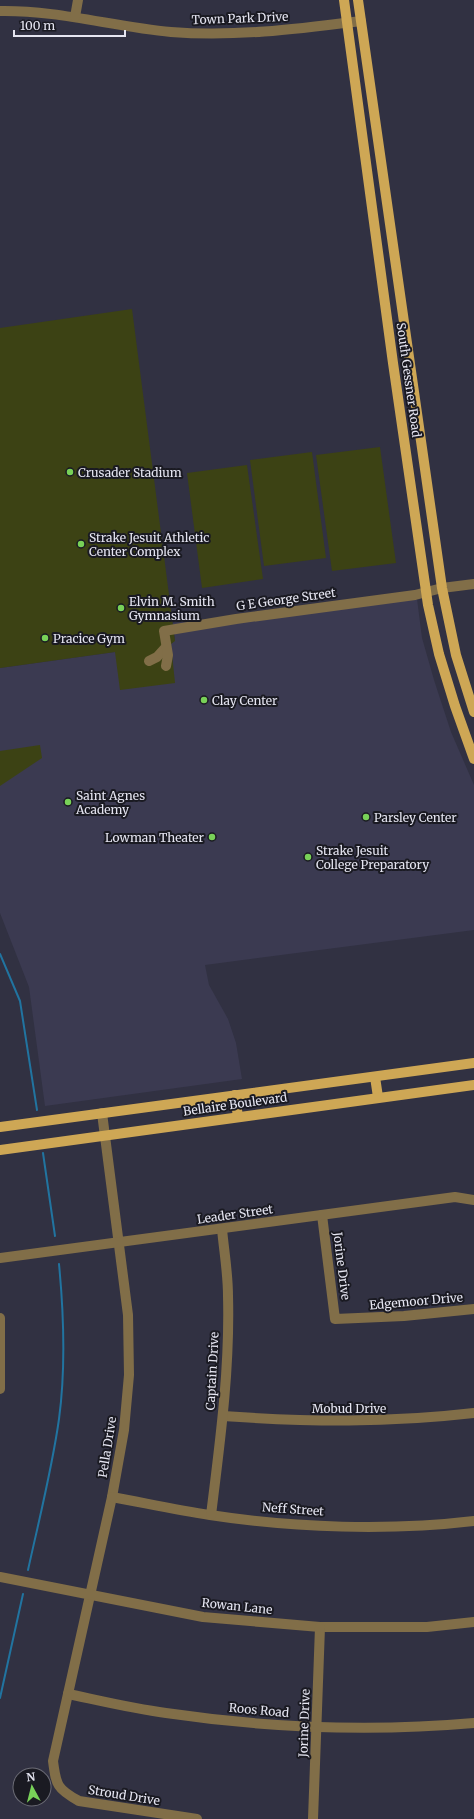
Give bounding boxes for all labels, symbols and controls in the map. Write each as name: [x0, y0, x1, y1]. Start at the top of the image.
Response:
street label: Town Park Drive: [191, 9, 289, 27]
scale bar: [14, 12, 125, 38]
text: 100 m: [20, 18, 55, 33]
street label: South Gessner Road: [394, 322, 424, 438]
place label: Crusader Stadium: [78, 465, 182, 480]
marker: Crusader Stadium: [65, 467, 75, 477]
place label: Strake Jesuit Athletic Center Complex: [89, 530, 209, 559]
marker: Strake Jesuit Athletic Center Complex: [76, 539, 86, 549]
street label: G E George Street: [235, 585, 337, 613]
place label: Elvin M. Smith Gymnasium: [129, 594, 215, 623]
marker: Elvin M. Smith Gymnasium: [116, 603, 126, 613]
place label: Pracice Gym: [53, 631, 125, 646]
marker: Pracice Gym: [40, 633, 50, 643]
place label: Clay Center: [212, 693, 278, 708]
marker: Clay Center: [199, 695, 209, 705]
place label: Saint Agnes Academy: [75, 788, 145, 817]
marker: Saint Agnes Academy: [63, 797, 73, 807]
place label: Parsley Center: [374, 810, 457, 825]
marker: Parsley Center: [361, 812, 371, 822]
place label: Lowman Theater: [105, 830, 205, 845]
marker: Lowman Theater: [207, 832, 217, 842]
place label: Strake Jesuit College Preparatory: [316, 843, 429, 872]
marker: Strake Jesuit College Preparatory: [303, 852, 313, 862]
street label: Bellaire Boulevard: [182, 1089, 288, 1119]
street label: Leader Street: [196, 1201, 274, 1227]
street label: Jorine Drive: [330, 1230, 354, 1301]
street label: Edgemoor Drive: [369, 1289, 463, 1313]
street label: Captain Drive: [202, 1331, 222, 1411]
street label: Mobud Drive: [312, 1401, 386, 1416]
street label: Pella Drive: [95, 1415, 119, 1479]
street label: Neff Street: [262, 1499, 325, 1519]
street label: Rowan Lane: [201, 1595, 273, 1617]
street label: Jorine Drive: [295, 1688, 313, 1759]
street label: Roos Road: [228, 1700, 290, 1720]
north arrow: [12, 1767, 52, 1807]
text: N: [26, 1770, 36, 1785]
street label: Stroud Drive: [87, 1782, 161, 1808]

